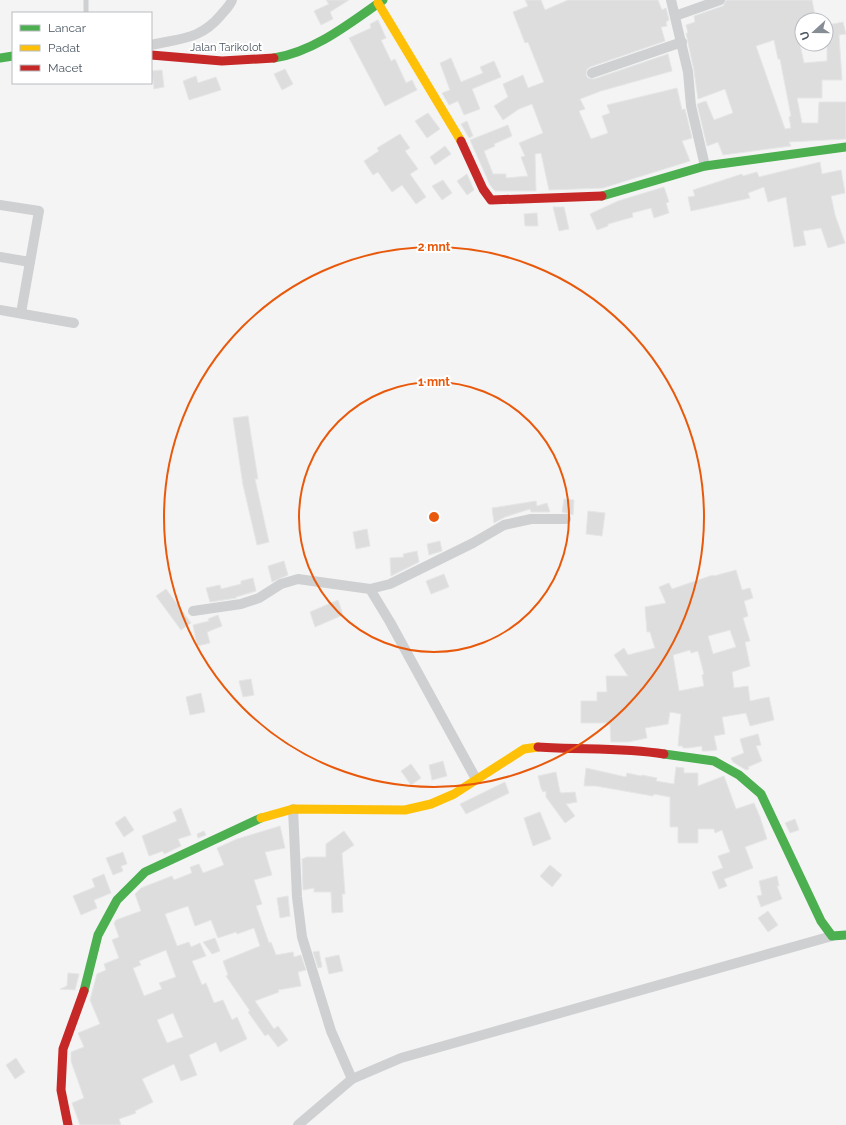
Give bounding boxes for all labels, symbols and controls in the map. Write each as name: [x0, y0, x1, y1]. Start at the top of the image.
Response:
legend: [12, 12, 152, 84]
north arrow: [794, 12, 834, 52]
text: Lancar: [48, 21, 87, 35]
text: U: [798, 29, 813, 42]
text: Padat: [48, 41, 80, 55]
street label: Jalan Tarikolot: [190, 41, 262, 54]
text: Macet: [48, 61, 83, 75]
text: 2 mnt: [418, 240, 451, 254]
text: 1 mnt: [418, 375, 450, 389]
centre of rings: [427, 510, 441, 524]

